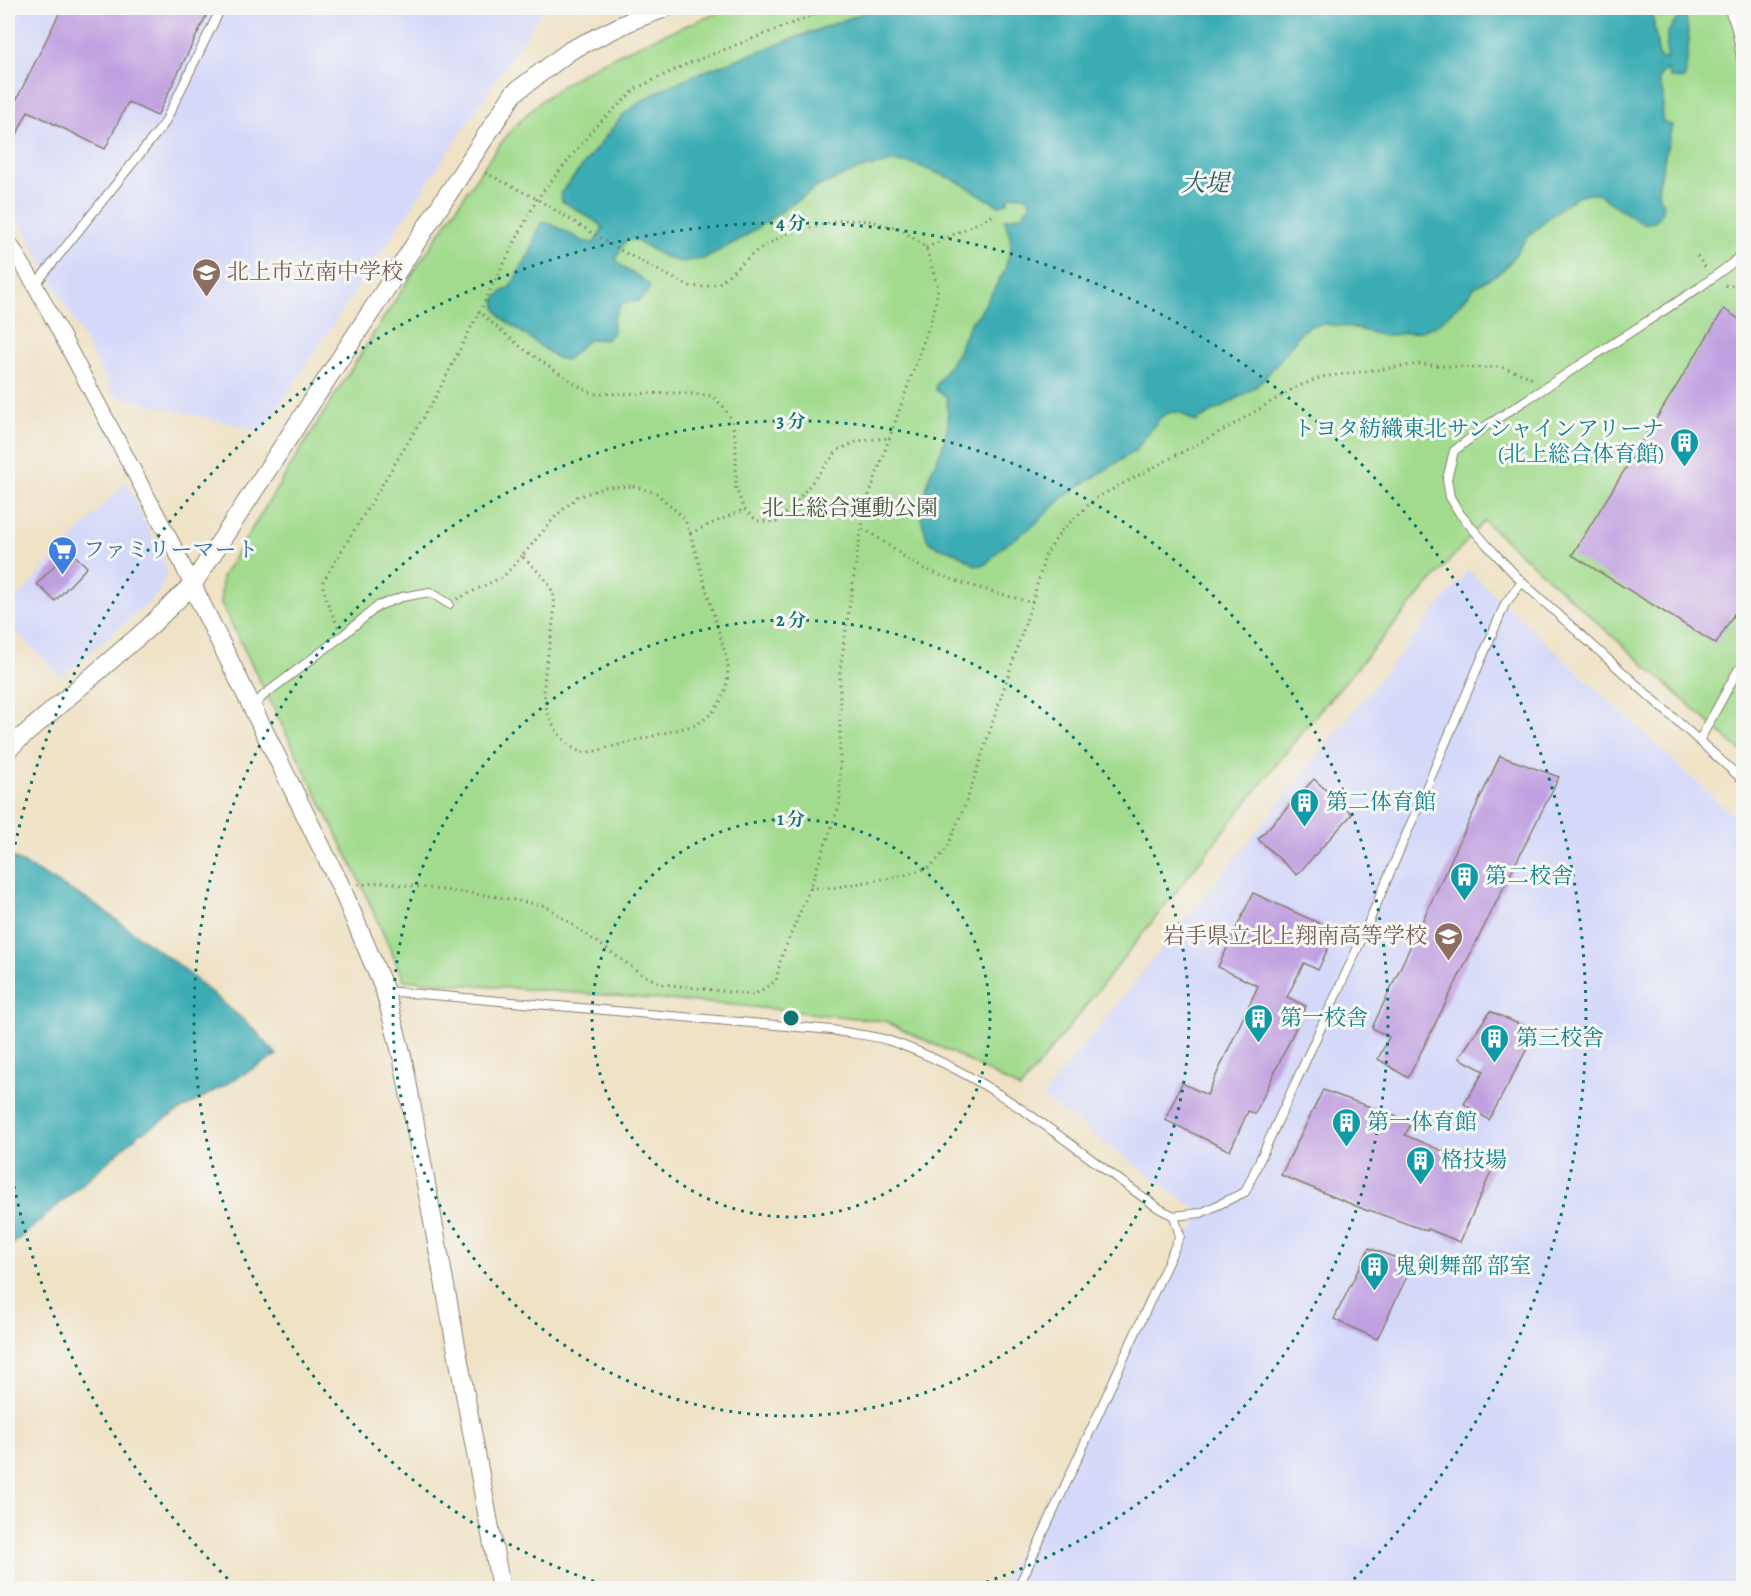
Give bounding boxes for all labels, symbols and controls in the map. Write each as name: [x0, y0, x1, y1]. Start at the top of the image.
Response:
water label: 大堤: [1181, 167, 1232, 199]
text: 4 分: [776, 211, 806, 235]
school or university icon: 北上市立南中学校: [190, 256, 222, 298]
place label: 北上市立南中学校: [227, 257, 403, 287]
text: 3 分: [777, 409, 805, 433]
place label: トヨタ紡織東北サンシャインアリーナ (北上総合体育館): [1293, 414, 1664, 469]
building icon: トヨタ紡織東北サンシャインアリーナ (北上総合体育館): [1669, 426, 1701, 468]
park label: 北上総合運動公園: [762, 493, 938, 523]
supermarket icon: ファミリーマート: [46, 534, 78, 576]
place label: ファミリーマート: [83, 535, 259, 565]
text: 2 分: [776, 608, 806, 632]
building icon: 第二体育館: [1289, 786, 1321, 828]
place label: 第二体育館: [1326, 787, 1436, 817]
text: 1 分: [777, 807, 805, 831]
building icon: 第二校舎: [1448, 860, 1480, 902]
place label: 第二校舎: [1485, 861, 1573, 891]
school or university icon: 岩手県立北上翔南高等学校: [1432, 920, 1464, 962]
place label: 岩手県立北上翔南高等学校: [1163, 921, 1427, 951]
building icon: 第一校舎: [1243, 1002, 1275, 1044]
place label: 第一校舎: [1280, 1003, 1368, 1033]
centre of rings: [781, 1008, 801, 1028]
building icon: 第三校舎: [1479, 1022, 1511, 1064]
place label: 第三校舎: [1516, 1023, 1604, 1053]
building icon: 第一体育館: [1330, 1106, 1362, 1148]
place label: 第一体育館: [1367, 1107, 1477, 1137]
building icon: 格技場: [1404, 1144, 1436, 1186]
place label: 格技場: [1441, 1145, 1507, 1175]
building icon: 鬼剣舞部 部室: [1358, 1250, 1390, 1292]
place label: 鬼剣舞部 部室: [1395, 1251, 1531, 1281]

